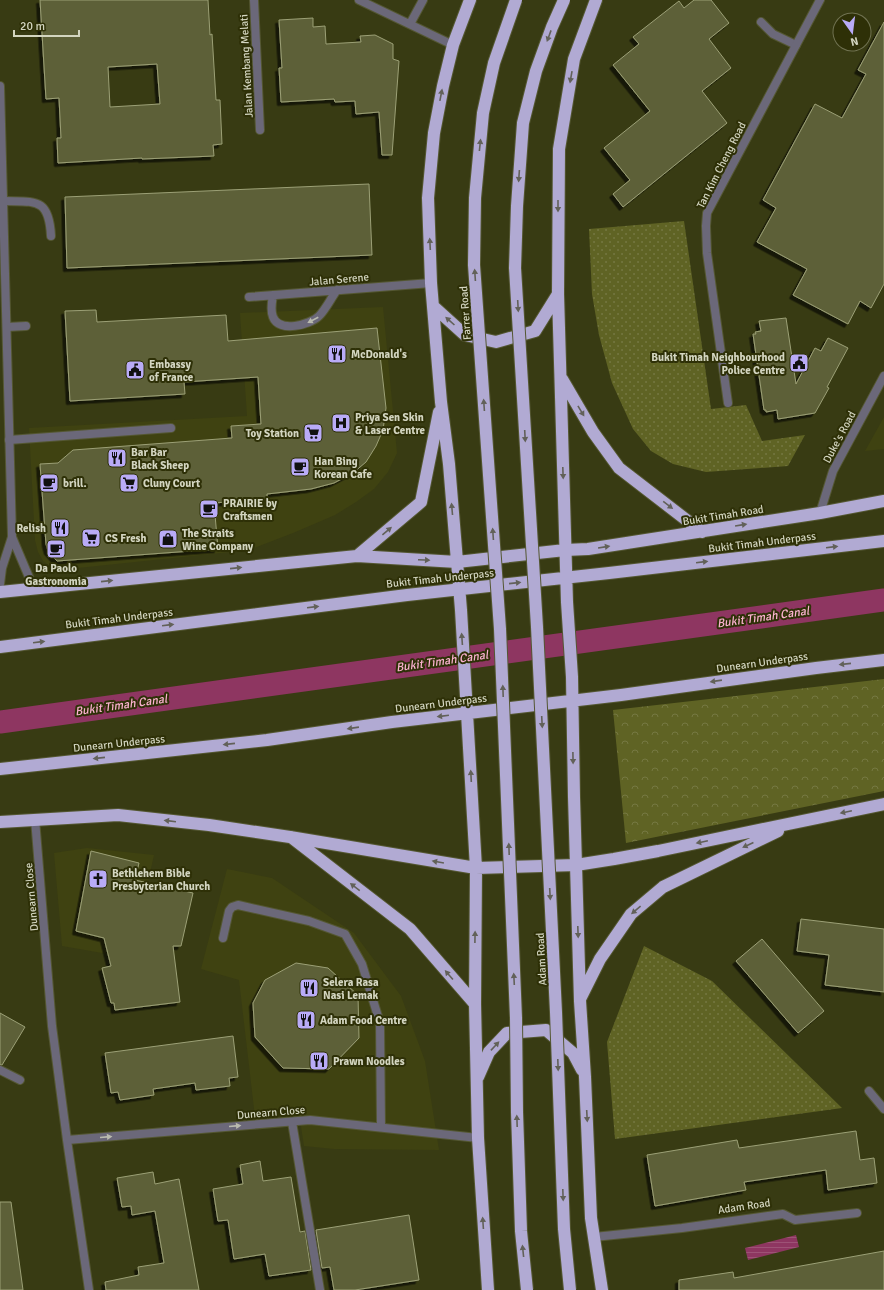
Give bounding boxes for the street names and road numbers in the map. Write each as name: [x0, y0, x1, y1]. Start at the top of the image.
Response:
street label: Jalan Kembang Melati: [237, 14, 256, 118]
street label: Tan Kim Cheng Road: [694, 120, 749, 211]
street label: Jalan Serene: [309, 270, 369, 289]
street label: Farrer Road: [457, 285, 474, 341]
street label: Duke's Road: [820, 409, 859, 465]
street label: Bukit Timah Road: [682, 503, 765, 528]
street label: Bukit Timah Underpass: [708, 529, 817, 556]
street label: Bukit Timah Underpass: [386, 566, 495, 591]
street label: Bukit Timah Underpass: [65, 605, 174, 632]
street label: Dunearn Underpass: [715, 650, 809, 675]
street label: Dunearn Underpass: [394, 691, 488, 716]
street label: Dunearn Underpass: [72, 732, 166, 755]
street label: Dunearn Close: [22, 862, 41, 932]
street label: Adam Road: [534, 932, 549, 986]
street label: Dunearn Close: [236, 1103, 306, 1122]
street label: Adam Road: [717, 1196, 771, 1217]

